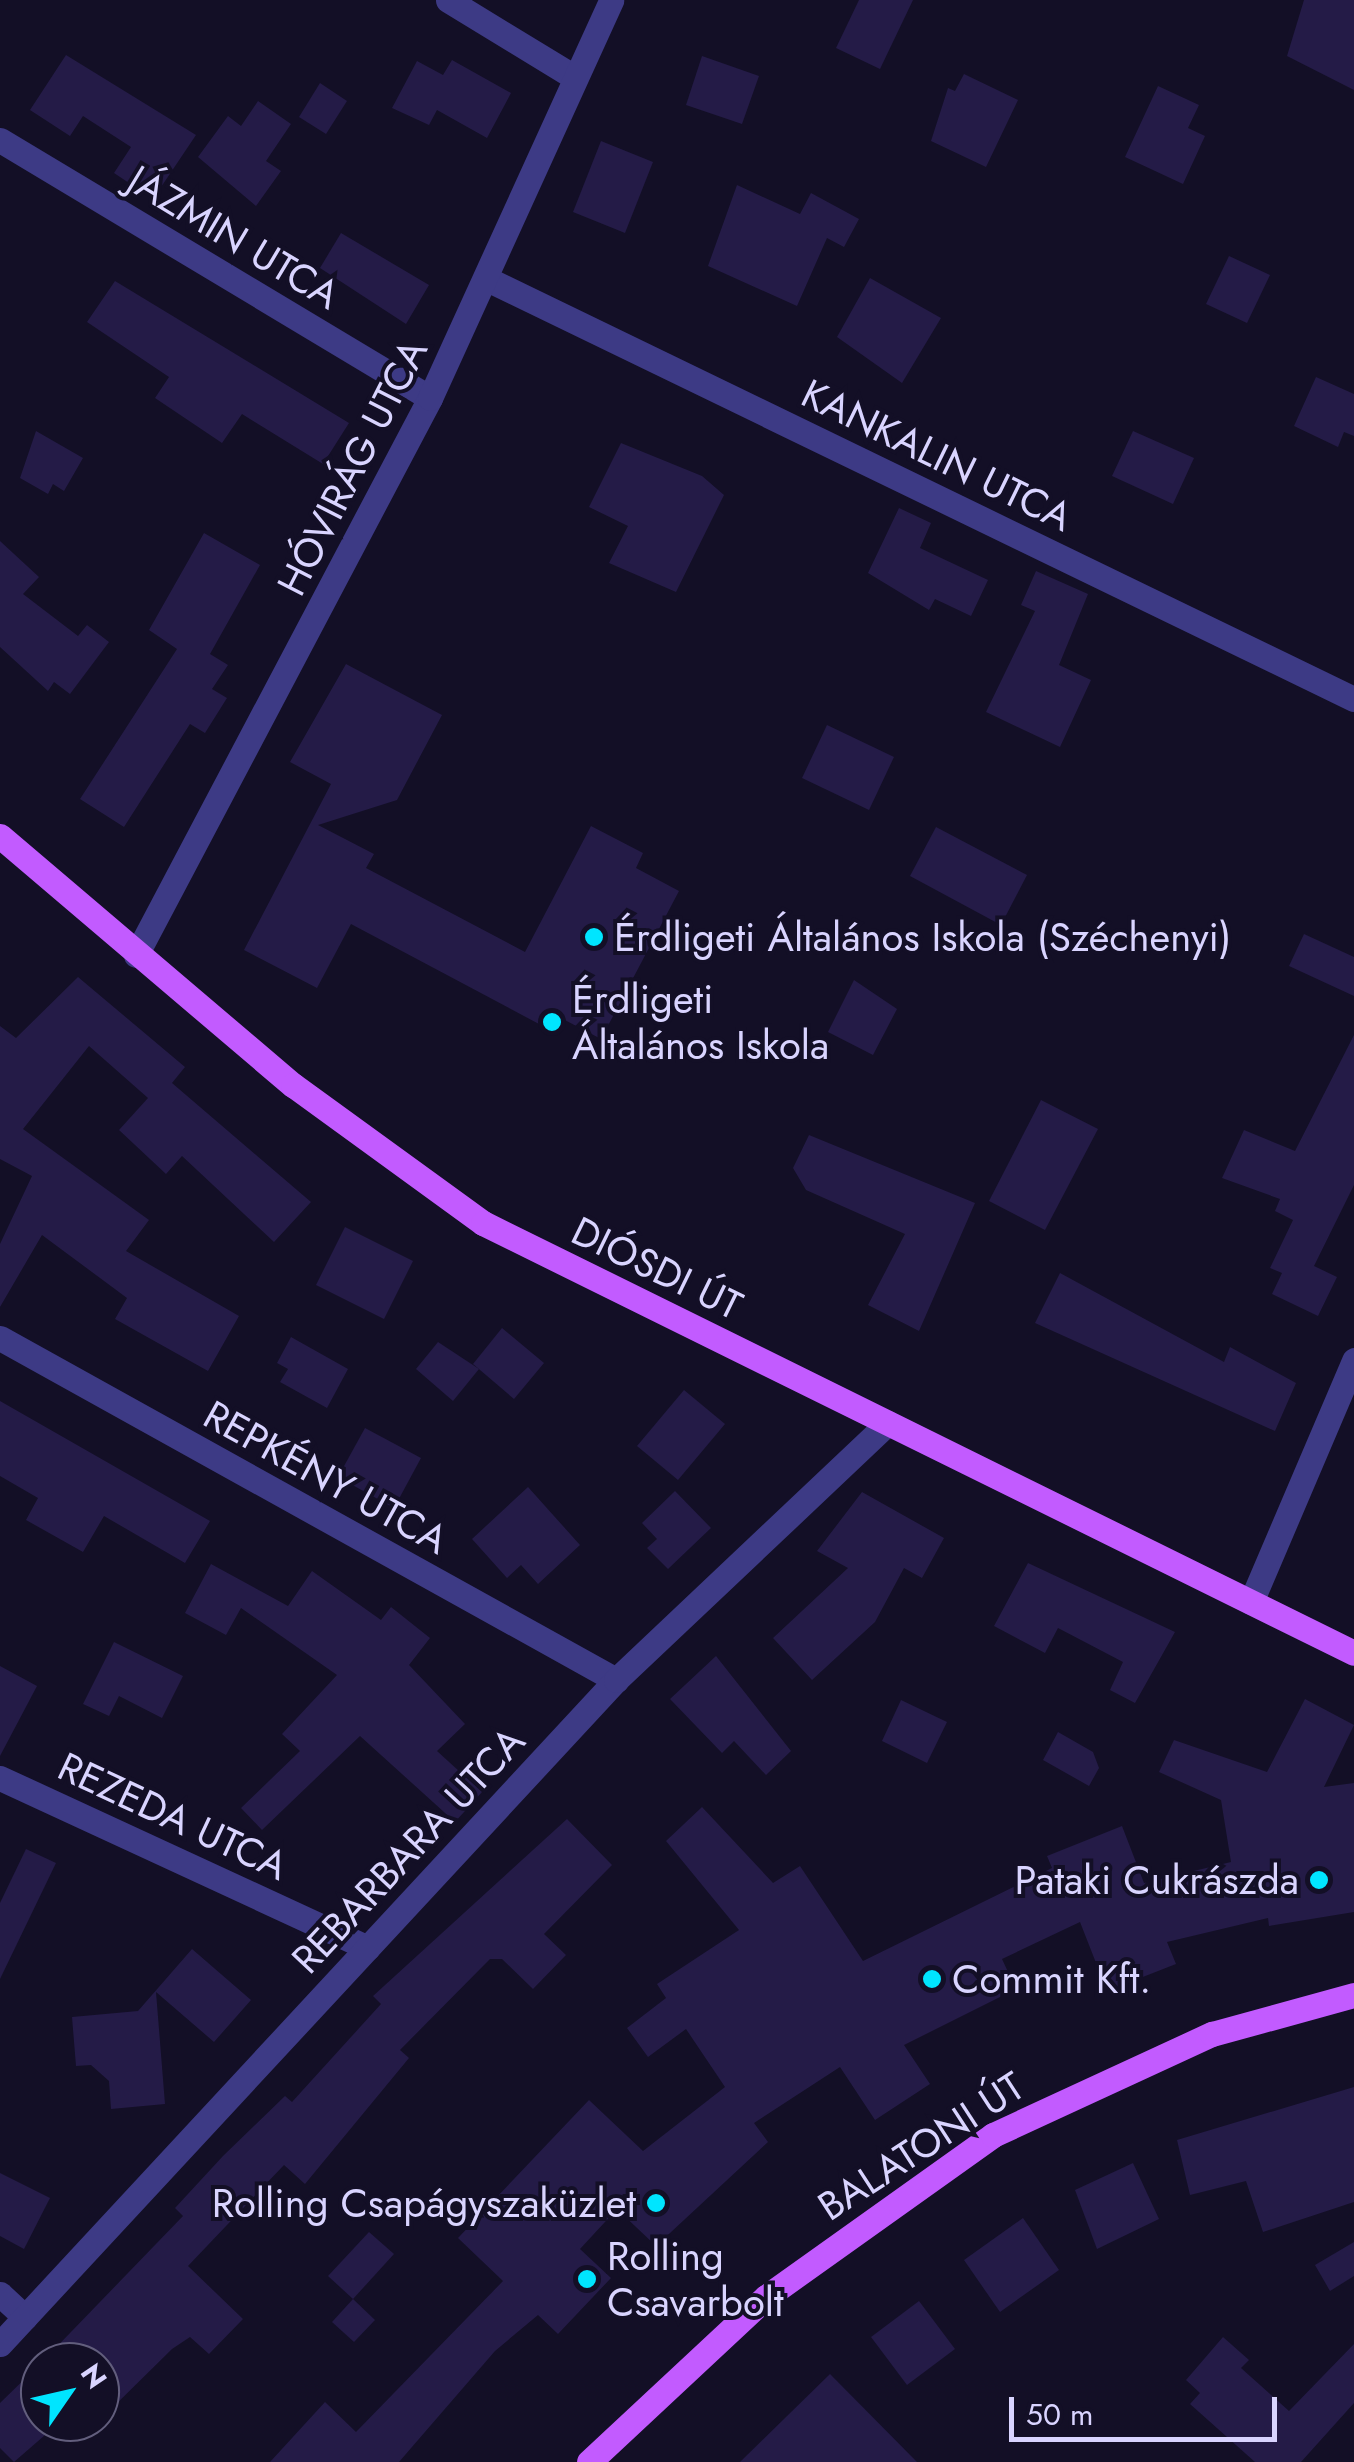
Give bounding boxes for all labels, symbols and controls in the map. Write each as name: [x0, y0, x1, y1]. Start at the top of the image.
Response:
street label: JÁZMIN UTCA: [120, 155, 348, 319]
street label: HÓVIRÁG UTCA: [267, 331, 437, 603]
street label: KANKALIN UTCA: [794, 369, 1080, 541]
place label: Érdligeti Általános Iskola (Széchenyi): [614, 913, 1231, 961]
marker: Érdligeti Általános Iskola (Széchenyi): [583, 926, 605, 948]
place label: Érdligeti Általános Iskola: [572, 975, 829, 1069]
marker: Érdligeti Általános Iskola: [541, 1011, 563, 1033]
street label: DIÓSDI ÚT: [564, 1206, 750, 1330]
street label: REPKÉNY UTCA: [196, 1390, 456, 1564]
street label: REBARBARA UTCA: [282, 1717, 534, 1983]
street label: REZEDA UTCA: [51, 1742, 295, 1890]
place label: Pataki Cukrászda: [1015, 1856, 1299, 1904]
marker: Pataki Cukrászda: [1308, 1869, 1330, 1891]
place label: Commit Kft.: [952, 1955, 1151, 2003]
marker: Commit Kft.: [921, 1968, 943, 1990]
street label: BALATONI ÚT: [809, 2062, 1033, 2230]
place label: Rolling Csapágyszaküzlet: [212, 2179, 636, 2227]
marker: Rolling Csapágyszaküzlet: [645, 2192, 667, 2214]
place label: Rolling Csavarbolt: [607, 2232, 784, 2326]
marker: Rolling Csavarbolt: [576, 2268, 598, 2290]
north arrow: [20, 2342, 120, 2442]
text: N: [70, 2355, 117, 2397]
scale bar: [1014, 2377, 1282, 2439]
text: 50 m: [1026, 2393, 1093, 2436]

